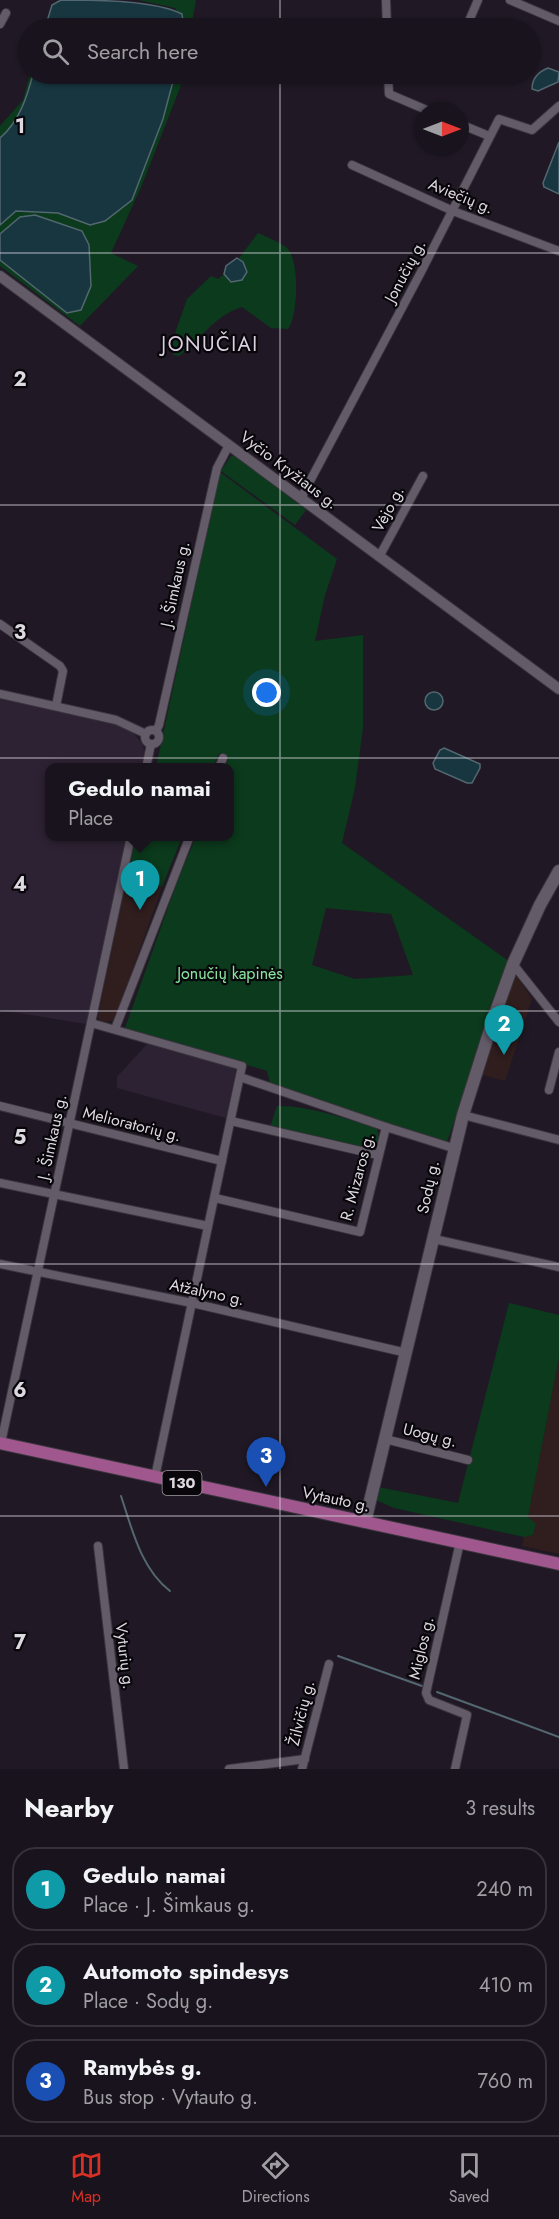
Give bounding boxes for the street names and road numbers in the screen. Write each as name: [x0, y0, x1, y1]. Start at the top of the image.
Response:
street label: Aviečių g.: [425, 173, 497, 219]
street label: Jonučių g.: [378, 235, 431, 308]
street label: Vyčio Kryžiaus g.: [235, 425, 343, 515]
street label: Vėjo g.: [366, 482, 410, 536]
street label: J. Šimkaus g.: [154, 539, 195, 631]
street label: J. Šimkaus g.: [31, 1092, 72, 1184]
street label: Melioratorių g.: [81, 1101, 183, 1147]
street label: R. Mizaros g.: [334, 1131, 380, 1223]
street label: Sodų g.: [411, 1158, 445, 1216]
street label: Atžalyno g.: [167, 1273, 247, 1311]
street label: Uogų g.: [401, 1417, 459, 1453]
road number: 130: [162, 1471, 201, 1495]
street label: Vytauto g.: [300, 1481, 372, 1517]
street label: Miglos g.: [403, 1614, 439, 1682]
street label: Vyturių g.: [110, 1622, 140, 1690]
street label: Žilvičių g.: [282, 1678, 320, 1748]

